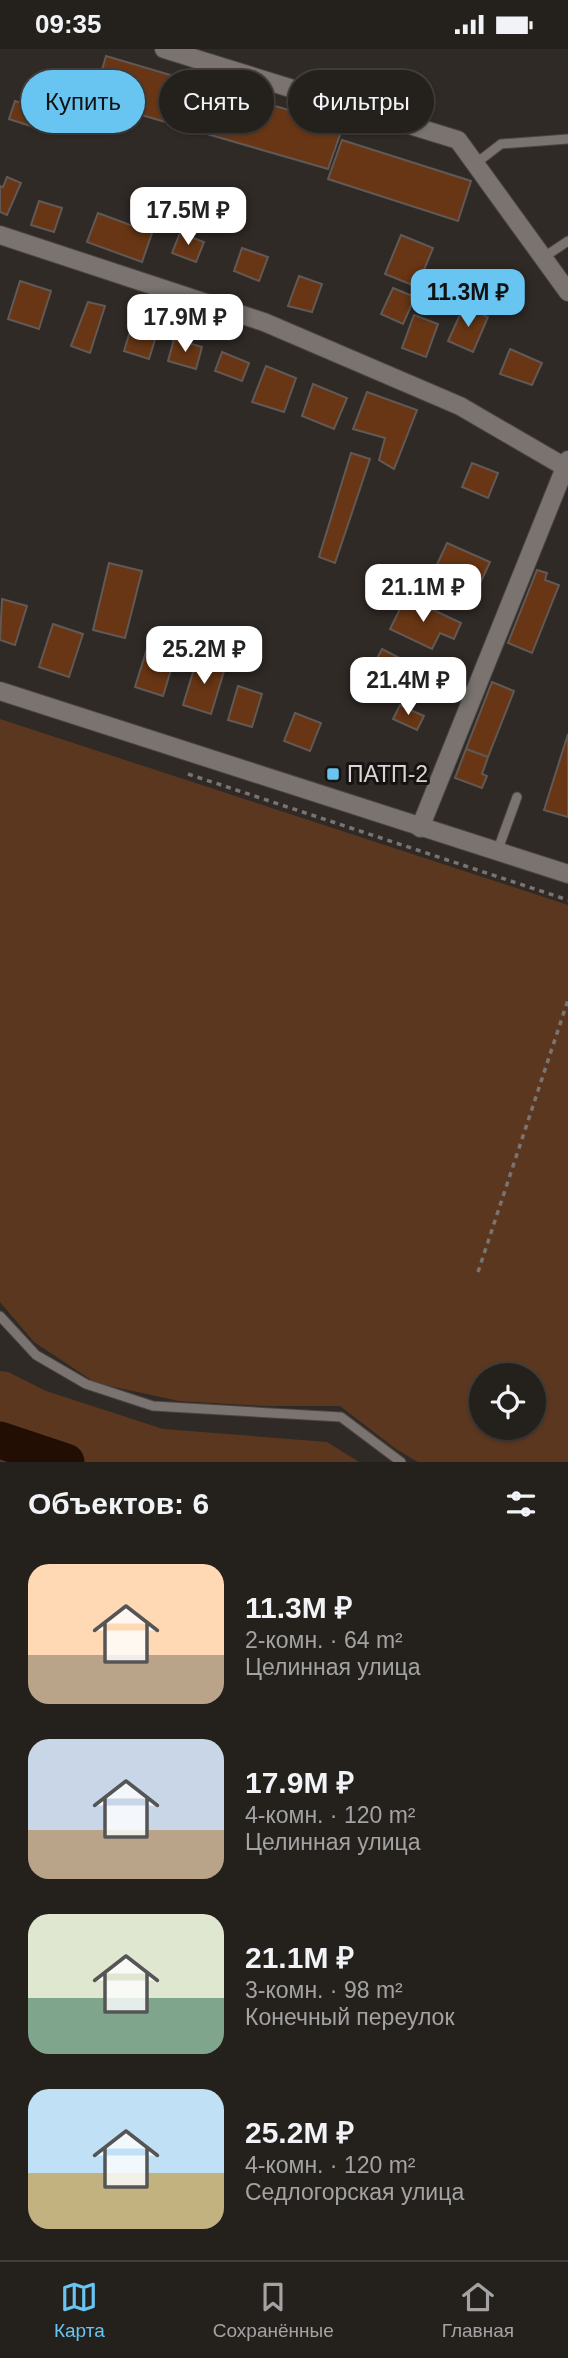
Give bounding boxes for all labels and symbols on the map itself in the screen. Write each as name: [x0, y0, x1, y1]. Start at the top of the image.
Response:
pin: 17.5M ₽: [123, 187, 253, 247]
pin: 11.3M ₽: [403, 269, 533, 329]
pin: 17.9M ₽: [120, 295, 250, 354]
pin: 21.1M ₽: [358, 565, 488, 624]
pin: 25.2M ₽: [139, 627, 269, 686]
pin: 21.4M ₽: [343, 657, 473, 717]
place label: ПАТП-2: [347, 761, 428, 787]
marker: ПАТП-2: [325, 766, 341, 782]

